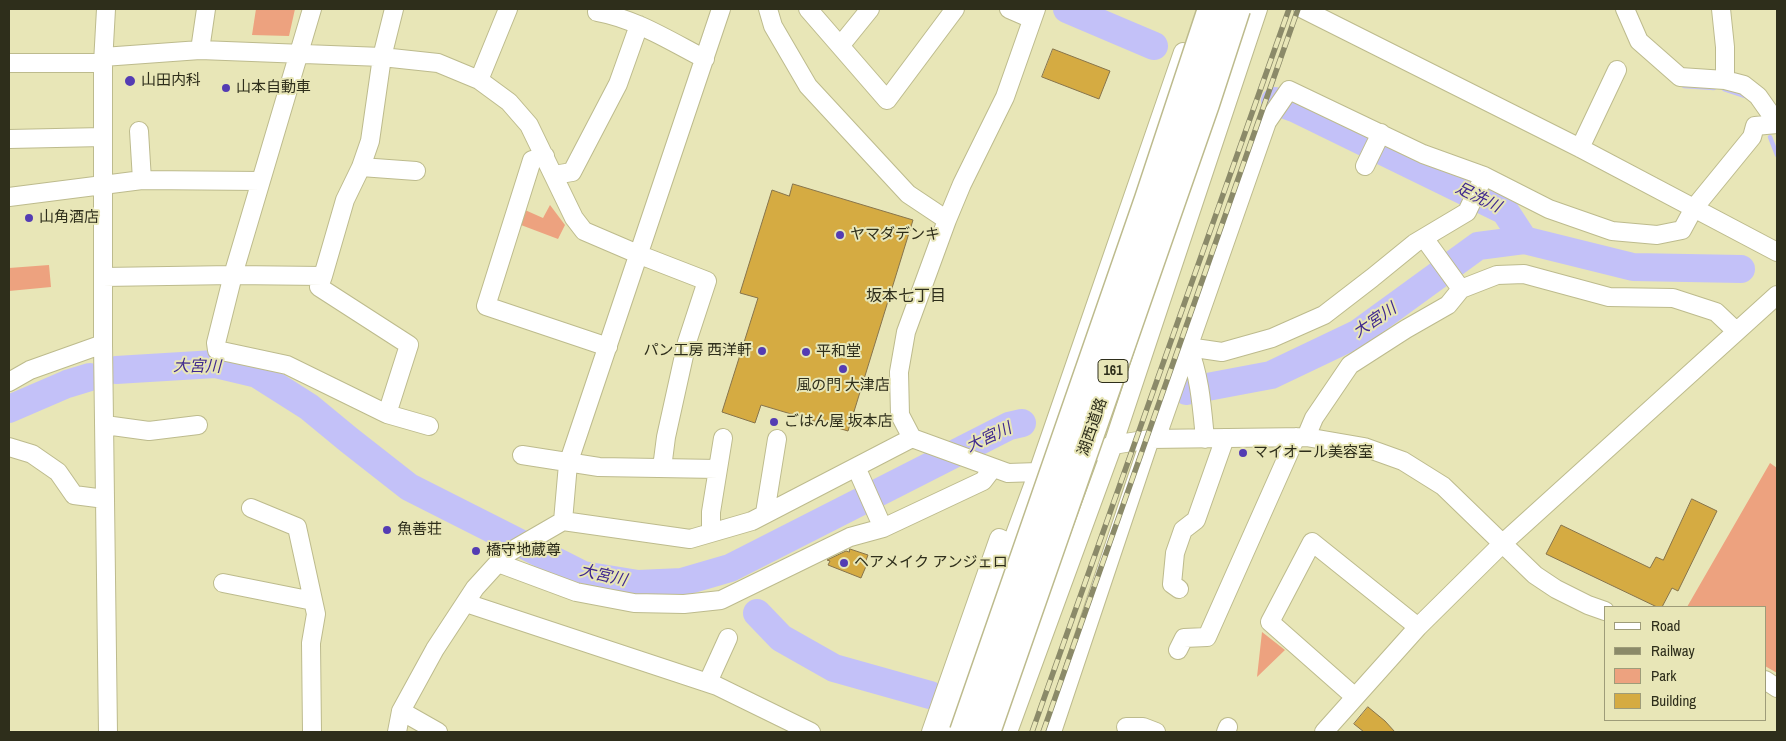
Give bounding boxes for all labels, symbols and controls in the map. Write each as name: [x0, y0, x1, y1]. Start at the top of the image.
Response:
place label: 山田内科: [141, 72, 201, 90]
marker: 山田内科: [123, 74, 137, 88]
place label: 山本自動車: [236, 79, 311, 97]
marker: 山本自動車: [220, 82, 232, 94]
water label: 足洗川: [1452, 179, 1504, 217]
place label: 山角酒店: [39, 209, 99, 227]
marker: 山角酒店: [23, 212, 35, 224]
place label: ヤマダデンキ: [850, 226, 940, 244]
marker: ヤマダデンキ: [834, 229, 846, 241]
district label: 坂本七丁目: [866, 287, 946, 307]
water label: 大宮川: [1350, 300, 1400, 342]
place label: パン工房 西洋軒: [644, 342, 752, 360]
place label: 平和堂: [816, 343, 861, 361]
marker: パン工房 西洋軒: [756, 345, 768, 357]
marker: 平和堂: [800, 346, 812, 358]
water label: 大宮川: [173, 357, 221, 377]
road number: 161: [1098, 360, 1128, 382]
marker: 風の門 大津店: [837, 363, 849, 375]
place label: 風の門 大津店: [796, 377, 890, 395]
street label: 湖西道路: [1075, 396, 1111, 458]
place label: ごはん屋 坂本店: [784, 413, 892, 431]
marker: ごはん屋 坂本店: [768, 416, 780, 428]
water label: 大宮川: [963, 419, 1015, 457]
place label: マイオール美容室: [1253, 444, 1373, 462]
marker: マイオール美容室: [1237, 447, 1249, 459]
place label: 魚善荘: [397, 521, 442, 539]
marker: 魚善荘: [381, 524, 393, 536]
place label: 橋守地蔵尊: [486, 542, 561, 560]
marker: 橋守地蔵尊: [470, 545, 482, 557]
place label: ヘアメイク アンジェロ: [854, 554, 1007, 572]
marker: ヘアメイク アンジェロ: [838, 557, 850, 569]
water label: 大宮川: [577, 561, 629, 591]
legend: [1604, 606, 1766, 721]
text: Road: [1651, 615, 1680, 636]
text: Railway: [1651, 640, 1695, 661]
text: Park: [1651, 665, 1676, 686]
text: Building: [1651, 690, 1696, 711]

